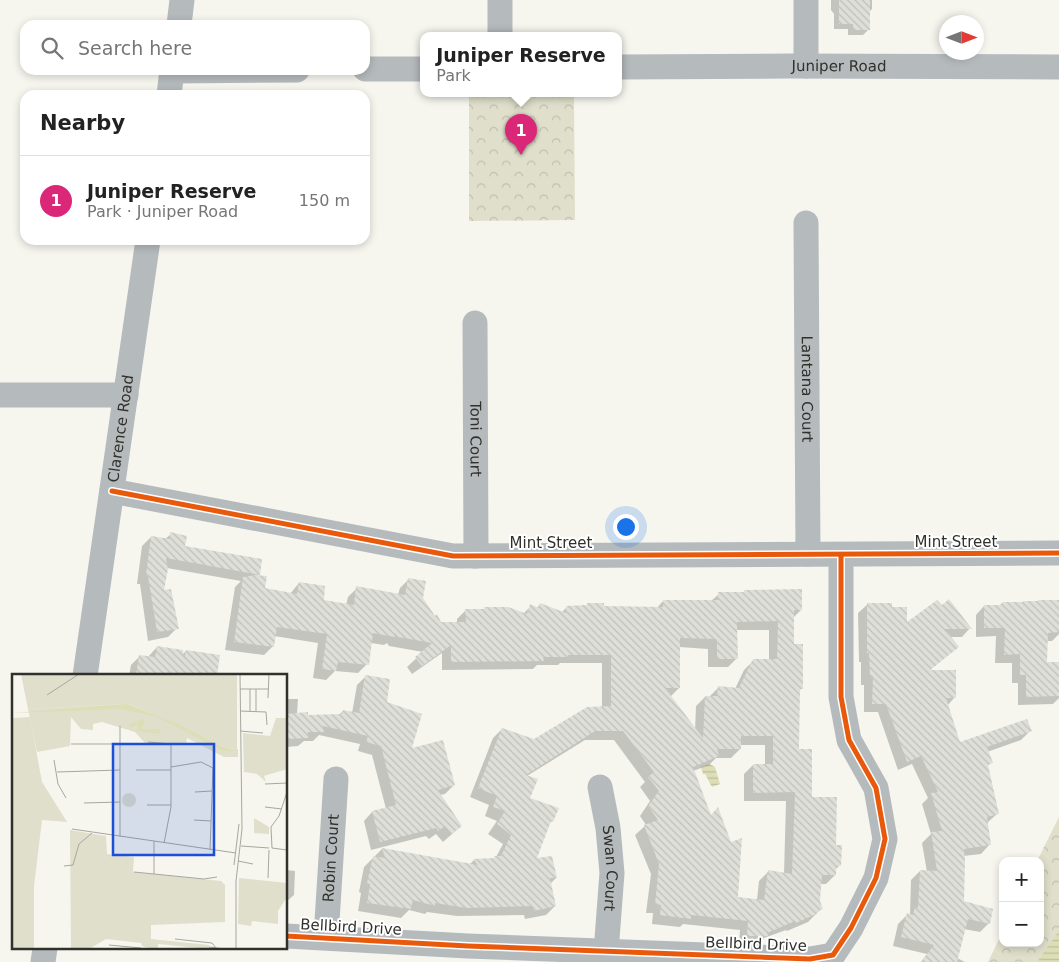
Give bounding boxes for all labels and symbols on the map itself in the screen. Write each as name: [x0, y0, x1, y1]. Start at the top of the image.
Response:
north arrow: [939, 15, 984, 60]
street label: Juniper Road: [790, 57, 887, 75]
pin: 1: [505, 114, 537, 155]
street label: Lantana Court: [798, 335, 816, 443]
street label: Clarence Road: [104, 374, 137, 483]
street label: Toni Court: [466, 400, 485, 477]
your location: [613, 514, 639, 540]
street label: Mint Street: [915, 533, 998, 551]
street label: Mint Street: [510, 534, 593, 552]
inset map: [12, 674, 288, 950]
street label: Robin Court: [319, 813, 343, 903]
street label: Swan Court: [599, 824, 621, 912]
street label: Bellbird Drive: [300, 915, 402, 939]
street label: Bellbird Drive: [705, 933, 807, 955]

